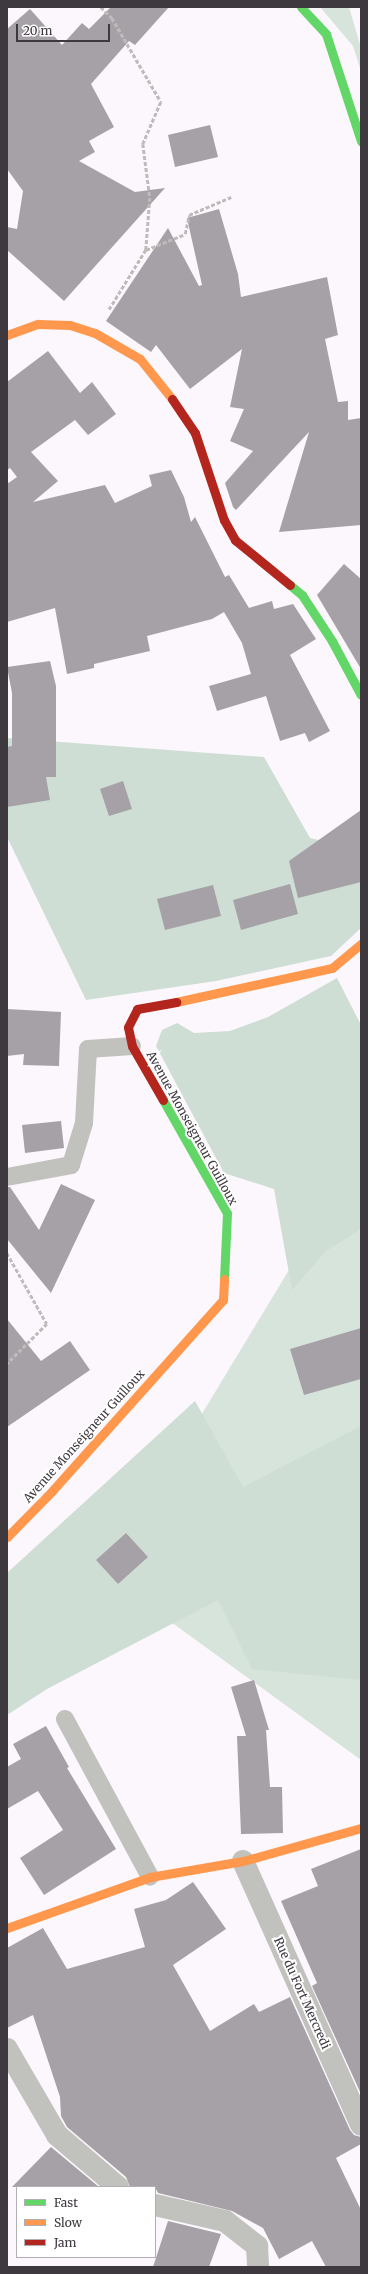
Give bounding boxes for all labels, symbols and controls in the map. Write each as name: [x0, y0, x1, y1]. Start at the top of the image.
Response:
scale bar: [18, 16, 112, 42]
text: 20 m: [23, 23, 52, 38]
street label: Avenue Monseigneur Guilloux: [144, 1048, 240, 1208]
street label: Avenue Monseigneur Guilloux: [20, 1367, 148, 1505]
street label: Rue du Fort Mercredi: [271, 1935, 333, 2051]
legend: [16, 2186, 156, 2258]
text: Fast: [54, 2195, 78, 2210]
text: Slow: [54, 2215, 82, 2230]
text: Jam: [54, 2235, 76, 2250]

